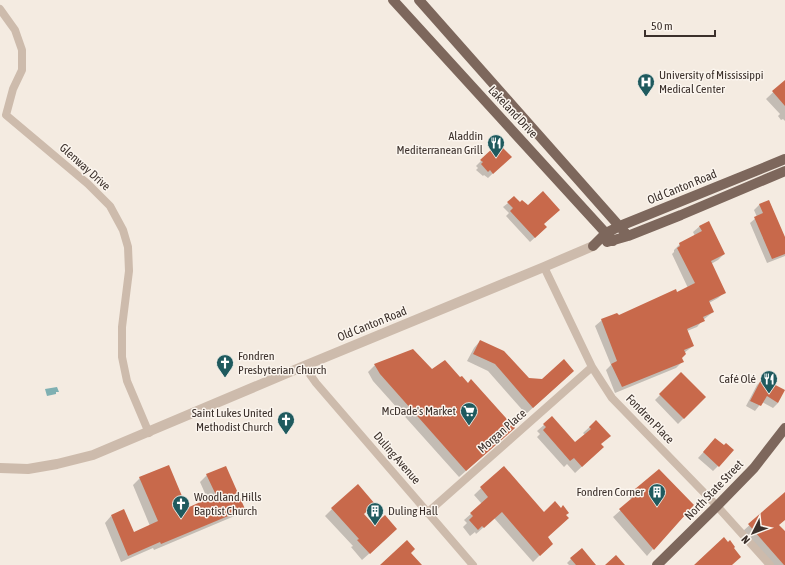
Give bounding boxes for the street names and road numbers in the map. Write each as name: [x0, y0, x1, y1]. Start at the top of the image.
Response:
street label: Lakeland Drive: [485, 83, 541, 141]
street label: Glenway Drive: [57, 141, 113, 193]
street label: Old Canton Road: [645, 167, 719, 207]
street label: Old Canton Road: [335, 304, 409, 344]
street label: Fondren Place: [623, 392, 677, 446]
street label: Morgan Place: [475, 406, 529, 456]
street label: Duling Avenue: [371, 429, 423, 487]
street label: North State Street: [682, 457, 746, 523]

